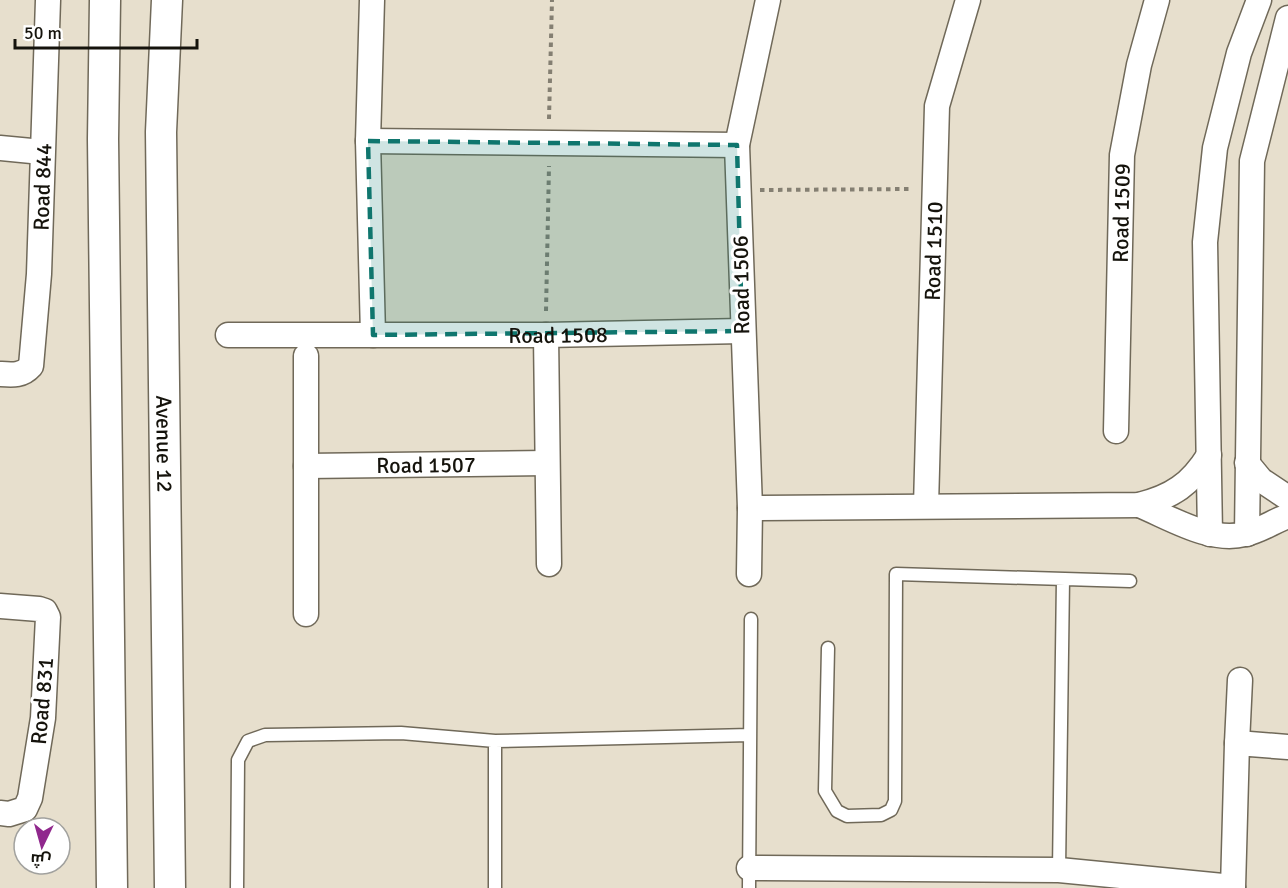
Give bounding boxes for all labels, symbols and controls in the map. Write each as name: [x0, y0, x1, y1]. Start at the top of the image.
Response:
scale bar: [15, 12, 196, 50]
text: 50 m: [24, 22, 62, 44]
street label: Road 844: [27, 143, 57, 231]
street label: Road 1509: [1106, 163, 1135, 263]
street label: Road 1510: [918, 201, 948, 301]
street label: Road 1506: [727, 235, 755, 335]
street label: Road 1508: [508, 320, 608, 349]
street label: Avenue 12: [151, 395, 179, 493]
street label: Road 1507: [376, 450, 476, 479]
street label: Road 831: [25, 656, 59, 746]
north arrow: [12, 816, 72, 876]
text: ش: [30, 849, 52, 871]

